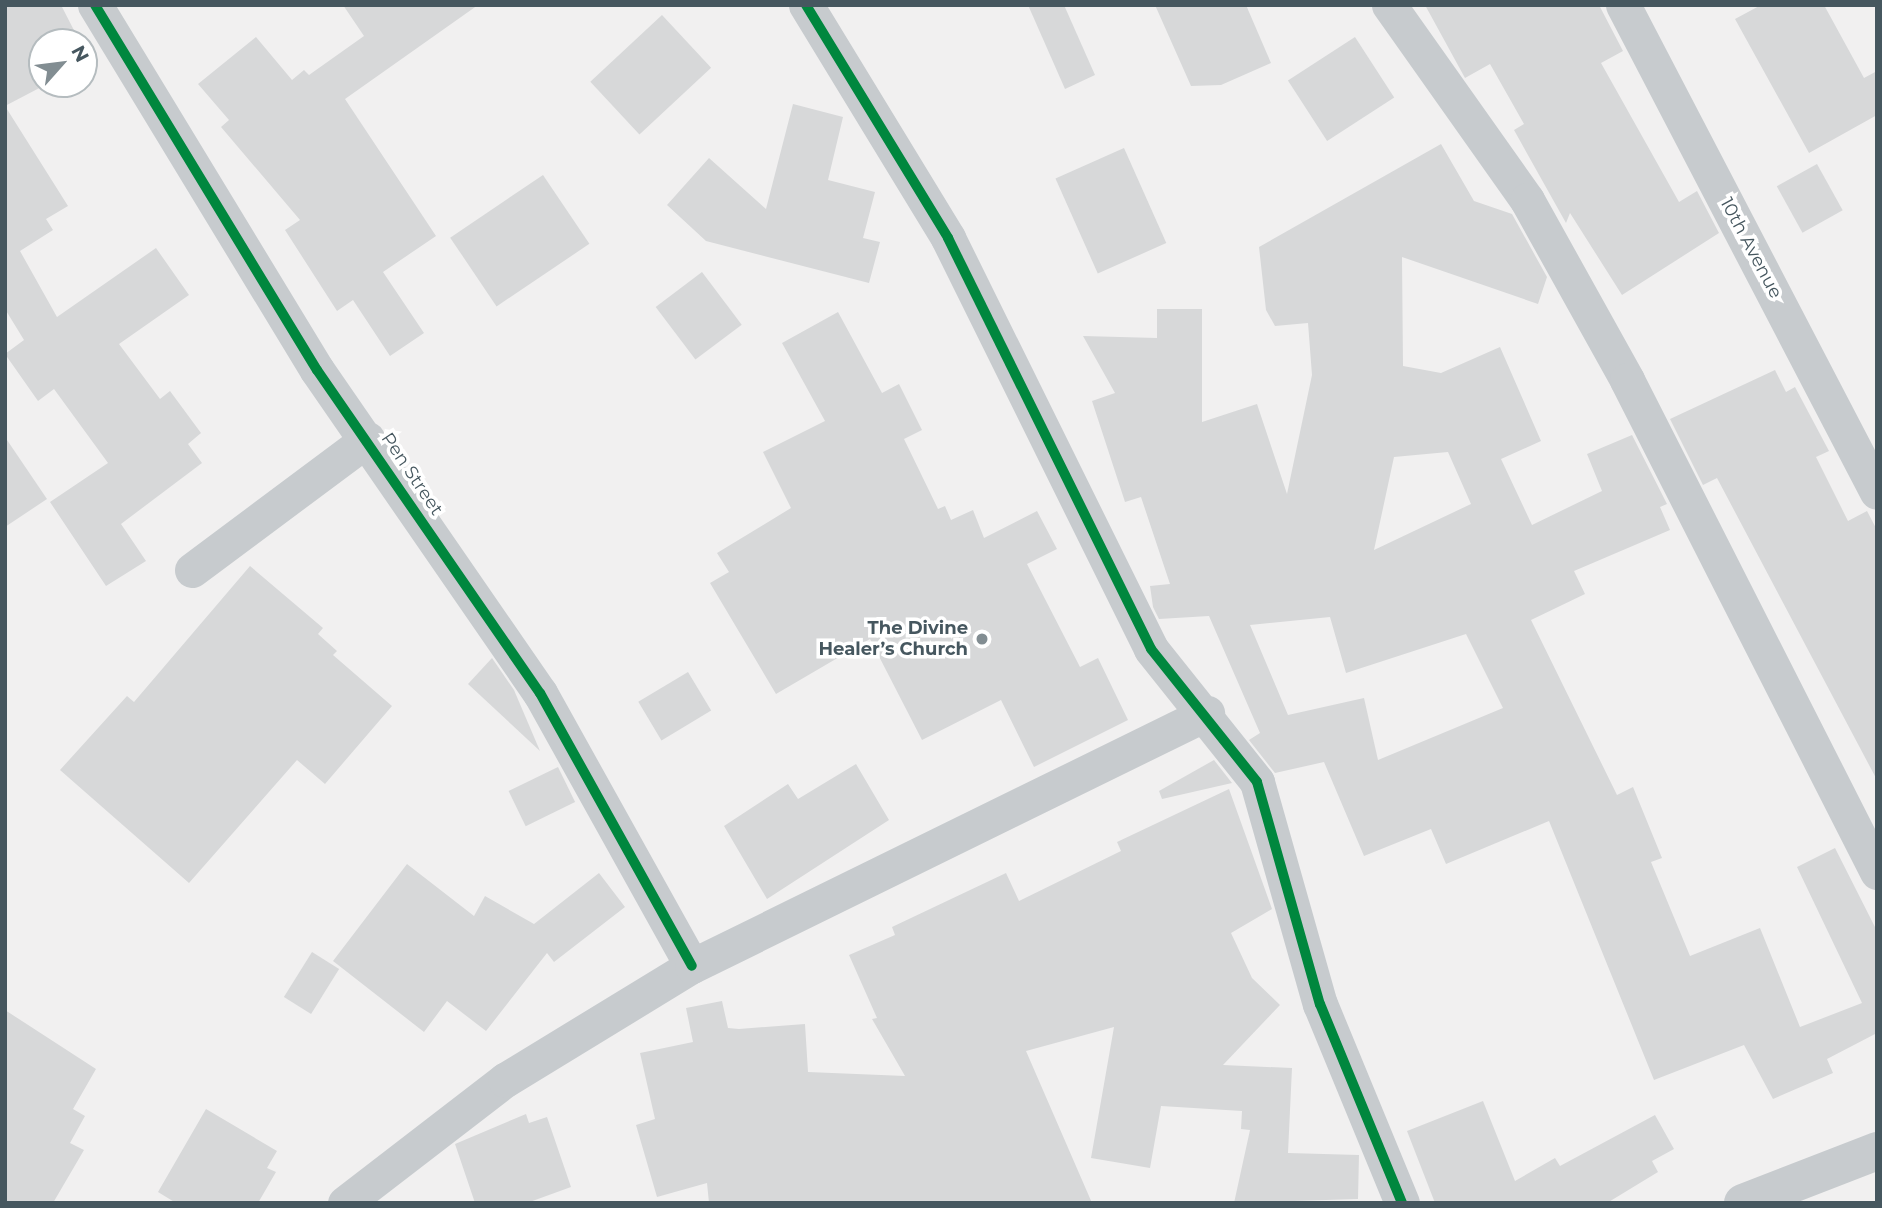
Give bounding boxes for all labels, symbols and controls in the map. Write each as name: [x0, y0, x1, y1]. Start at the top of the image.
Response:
north arrow: [28, 28, 98, 98]
text: N: [66, 42, 94, 66]
street label: 10th Avenue: [1715, 194, 1787, 302]
street label: Pen Street: [377, 429, 447, 519]
place label: The Divine Healer’s Church: [819, 618, 968, 660]
marker: The Divine Healer’s Church: [974, 631, 990, 647]

